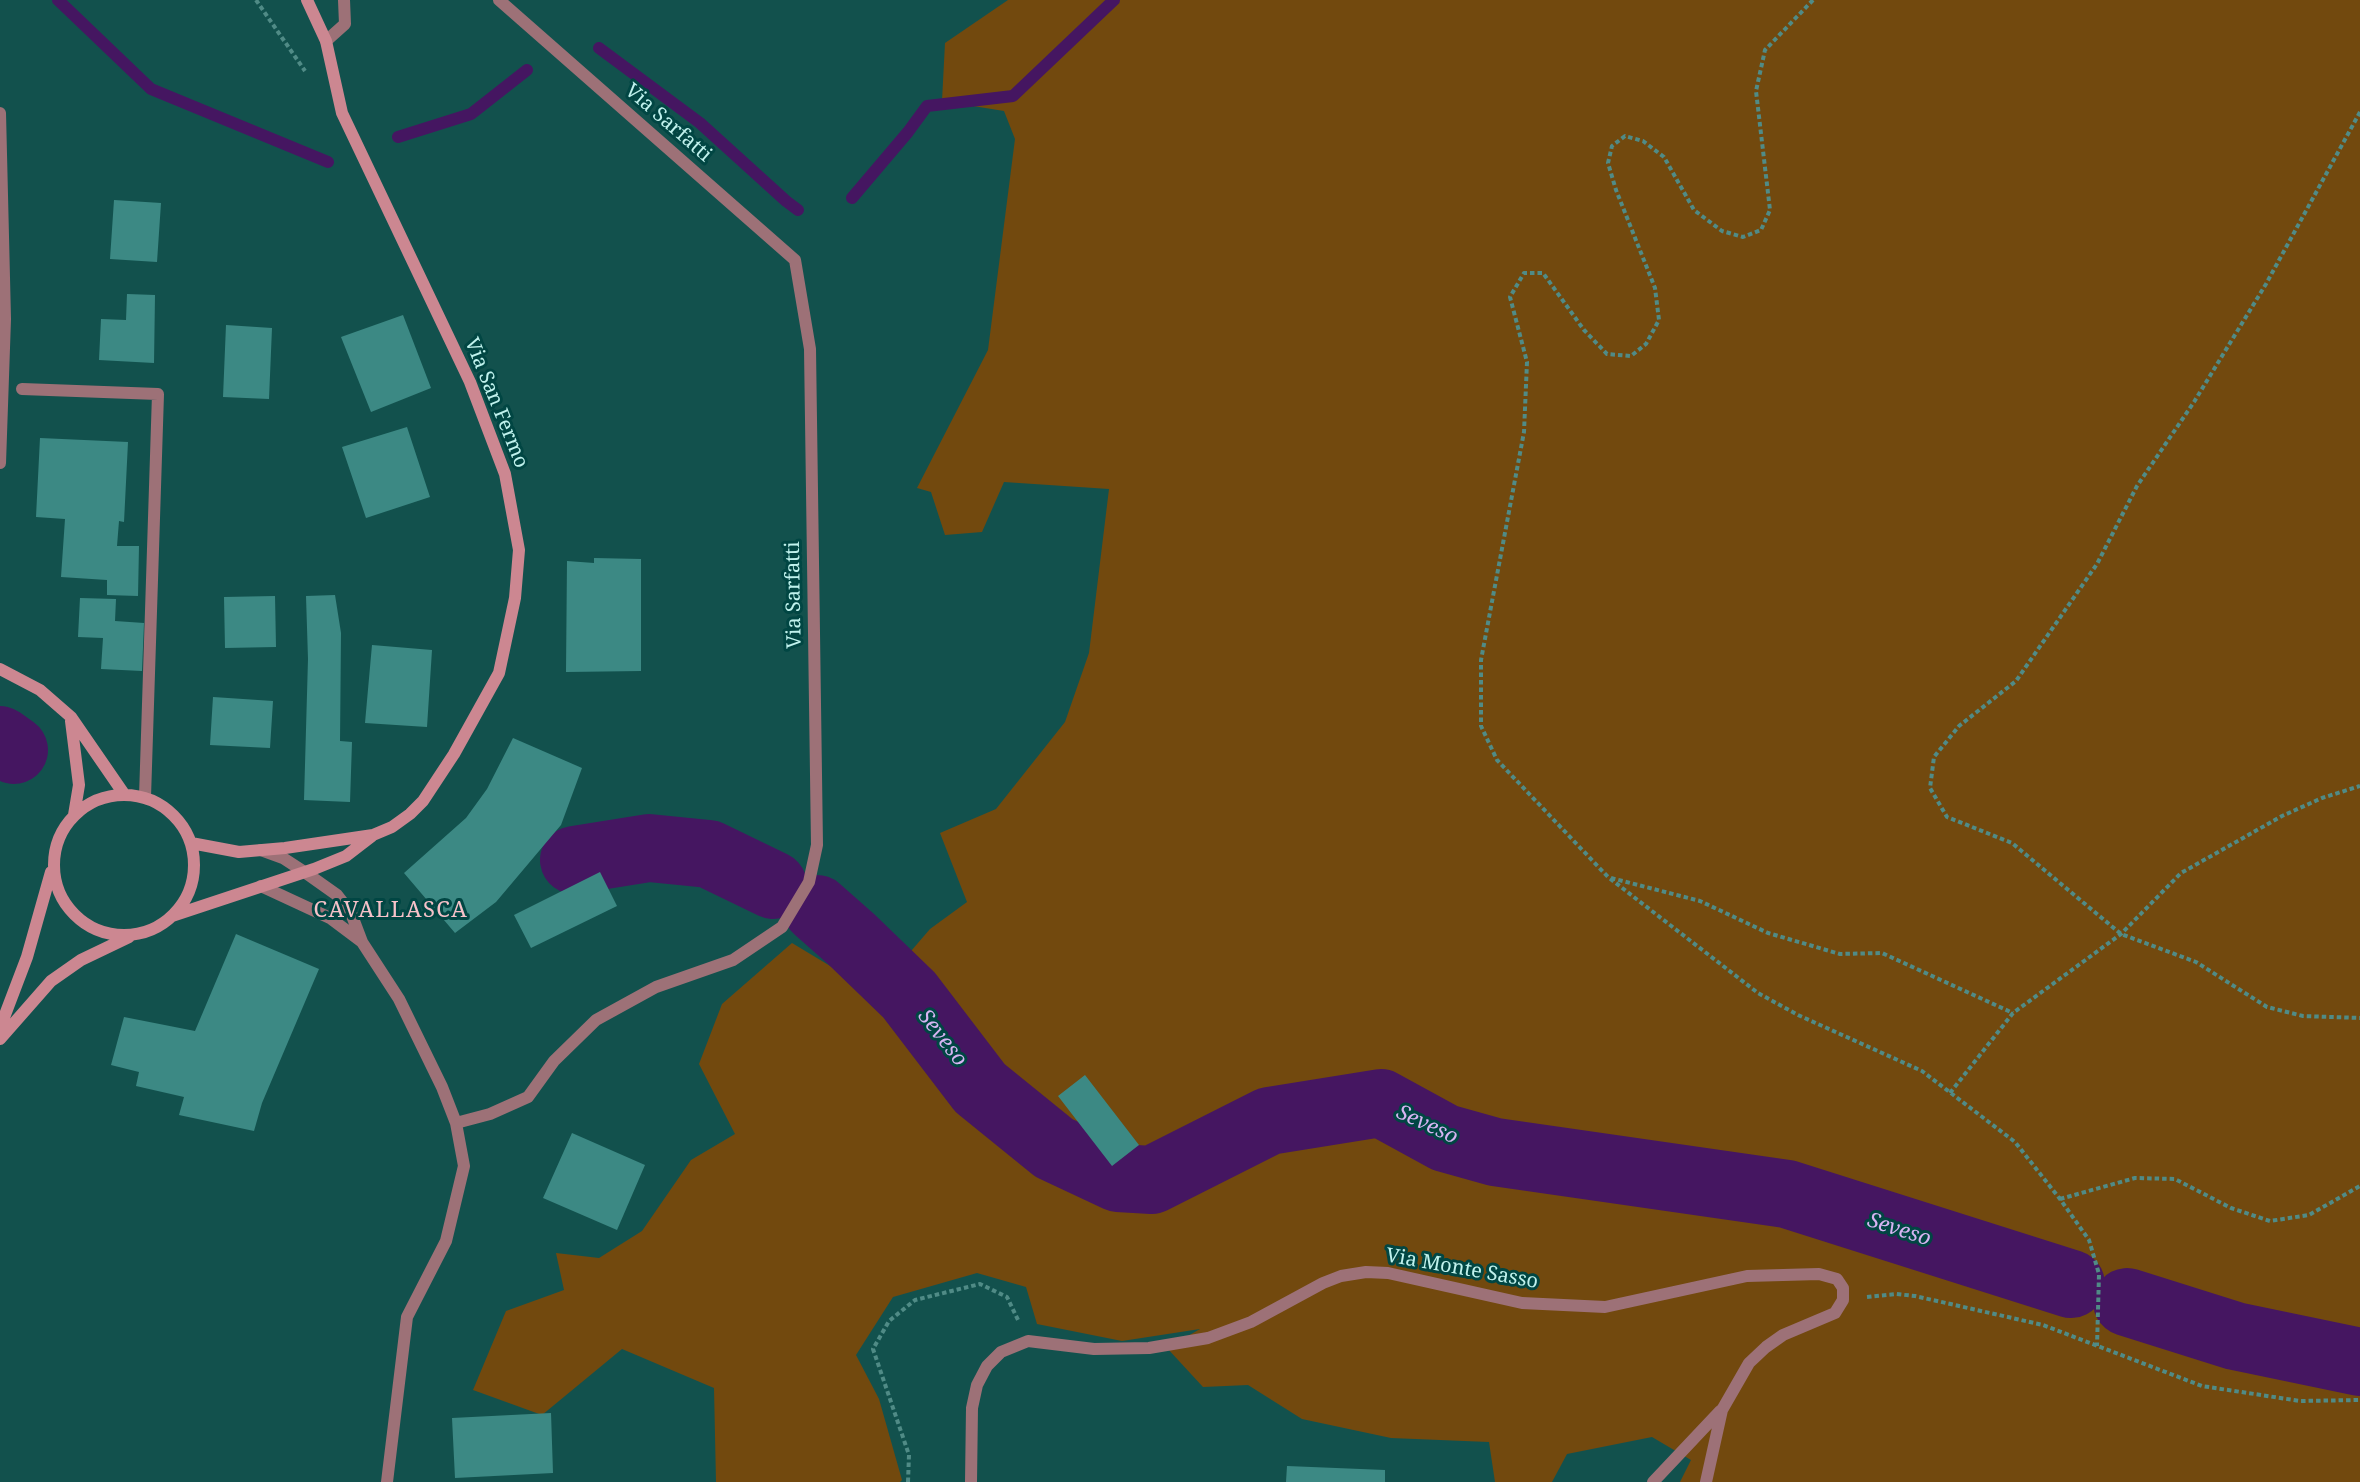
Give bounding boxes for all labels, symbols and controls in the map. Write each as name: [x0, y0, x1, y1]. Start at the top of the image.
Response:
street label: Via Sarfatti: [620, 79, 716, 167]
street label: Via San Fermo: [459, 334, 533, 472]
street label: Via Sarfatti: [781, 541, 807, 649]
district label: CAVALLASCA: [314, 898, 468, 924]
water label: Seveso: [912, 1005, 972, 1071]
water label: Seveso: [1392, 1100, 1462, 1150]
water label: Seveso: [1864, 1208, 1934, 1252]
street label: Via Monte Sasso: [1384, 1244, 1540, 1294]

